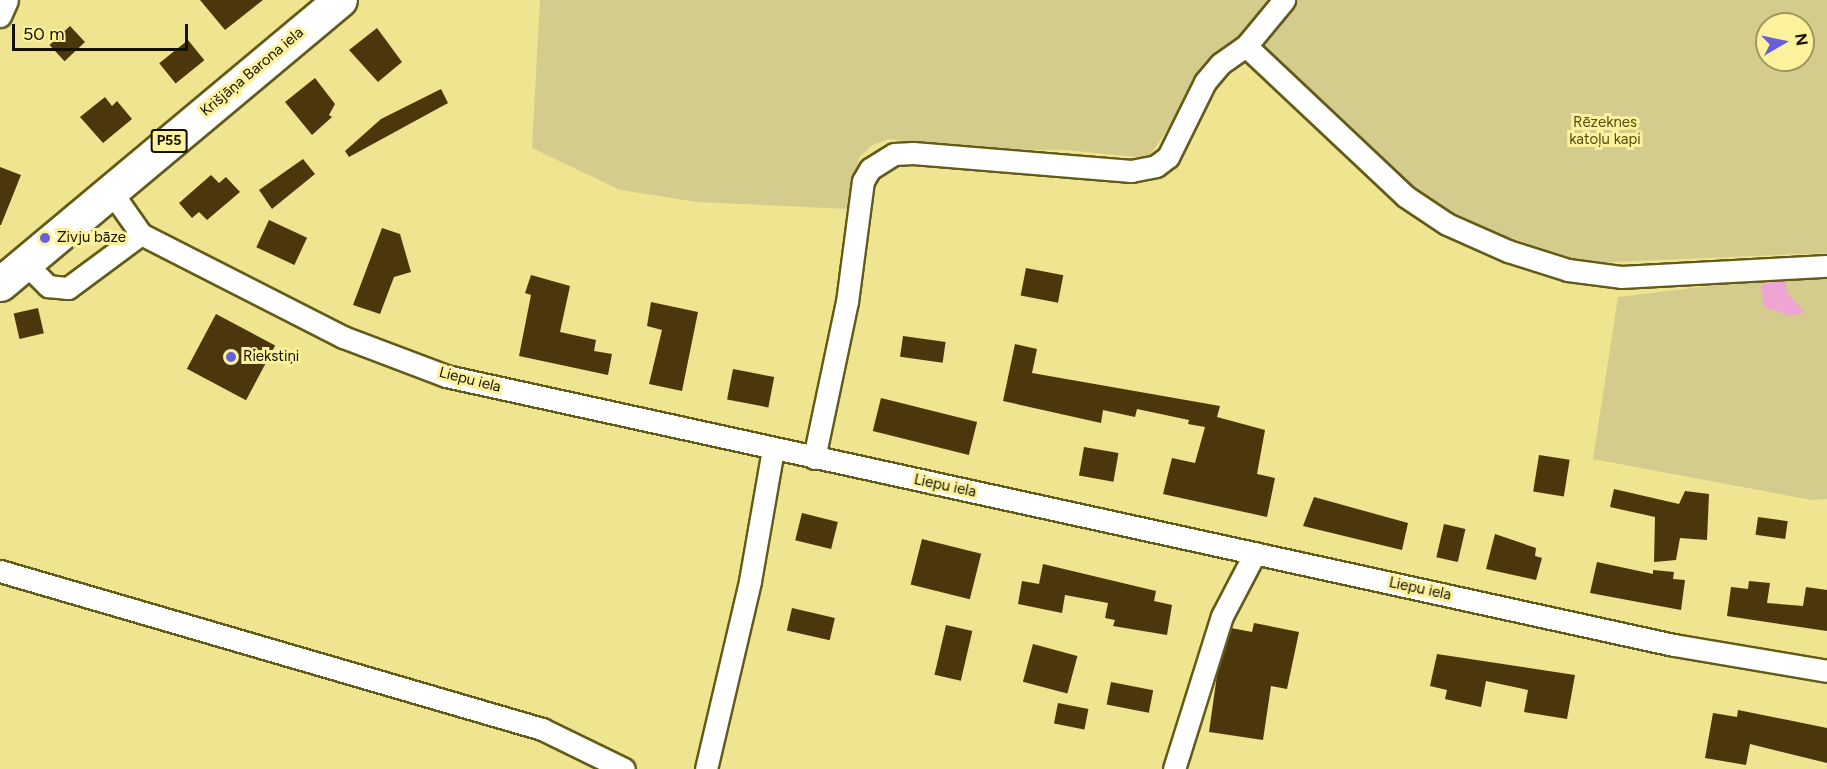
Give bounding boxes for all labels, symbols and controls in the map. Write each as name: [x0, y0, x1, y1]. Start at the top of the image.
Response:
scale bar: [15, 12, 190, 50]
north arrow: [1755, 12, 1815, 72]
text: 50 m: [23, 23, 65, 45]
street label: Krišjāņa Barona iela: [197, 24, 307, 120]
text: N: [1791, 32, 1812, 47]
park label: Rēzeknes katoļu kapi: [1569, 113, 1641, 148]
road number: P55: [150, 130, 188, 152]
place label: Zivju bāze: [57, 229, 126, 247]
marker: Zivju bāze: [38, 231, 52, 245]
place label: Riekstiņi: [243, 348, 299, 366]
marker: Riekstiņi: [224, 350, 238, 364]
street label: Liepu iela: [437, 364, 503, 396]
street label: Liepu iela: [912, 471, 978, 501]
street label: Liepu iela: [1387, 574, 1453, 604]

